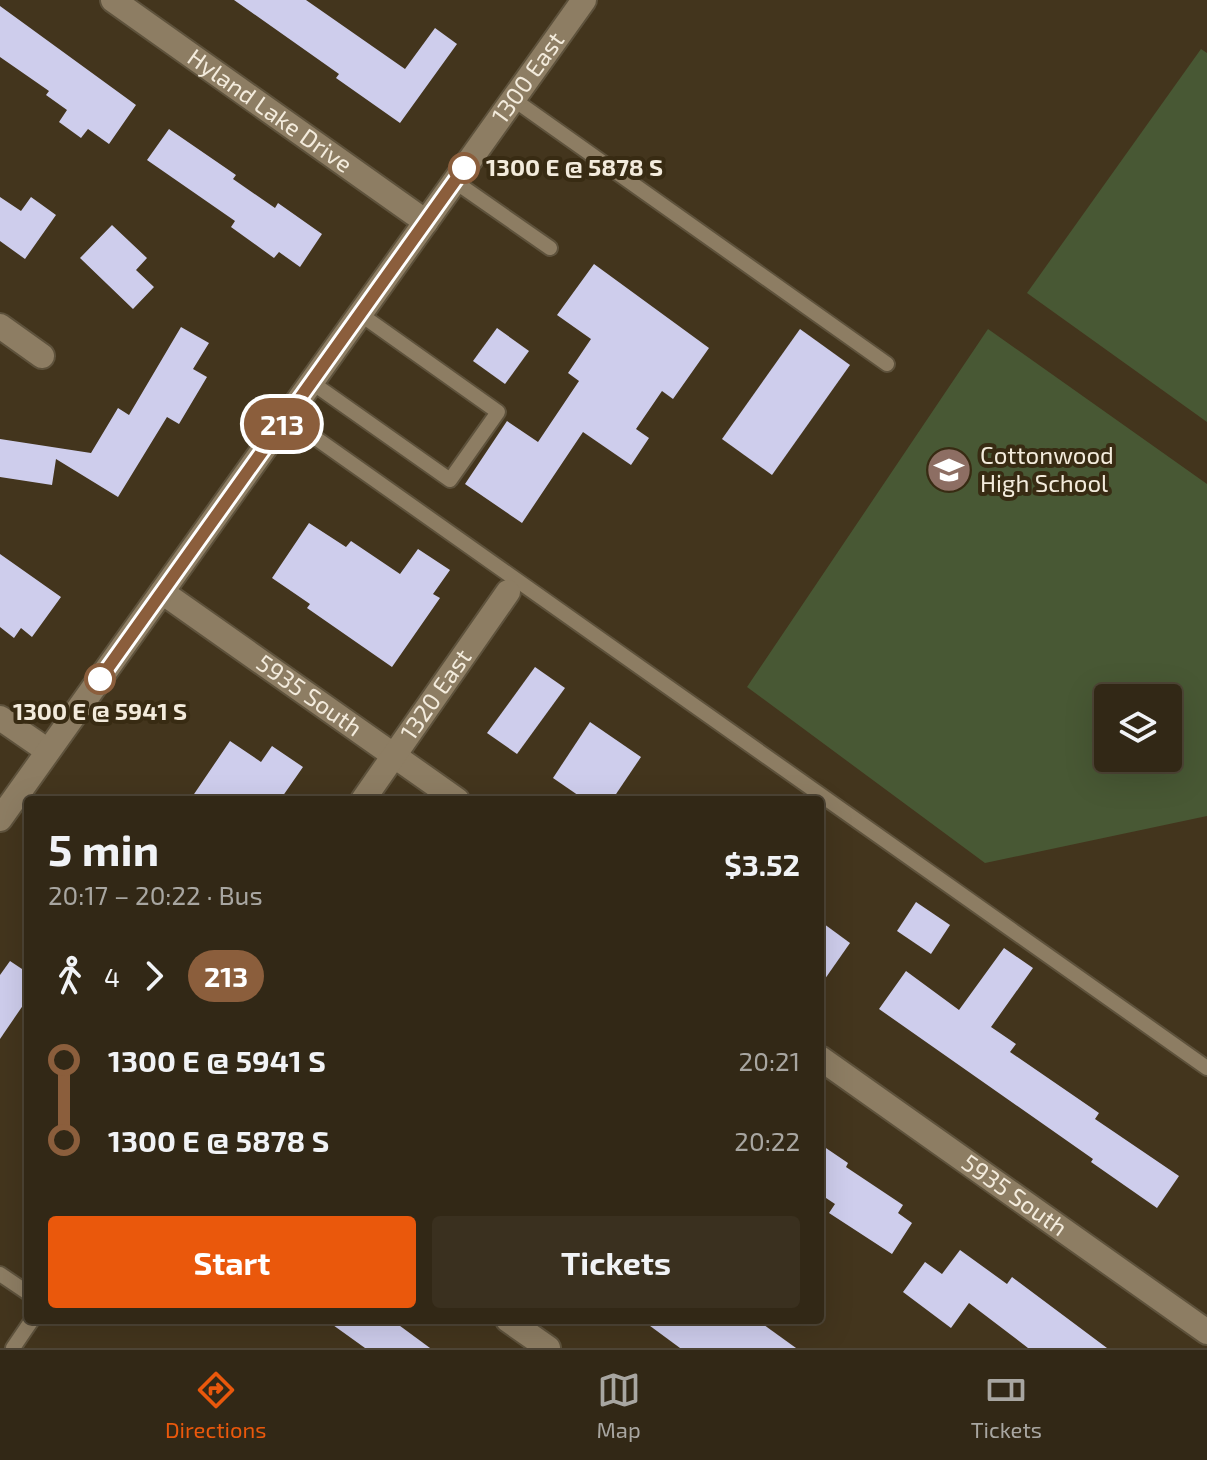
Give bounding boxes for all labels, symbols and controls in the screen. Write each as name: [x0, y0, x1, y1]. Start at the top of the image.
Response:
street label: 1300 East: [485, 26, 569, 128]
street label: Hyland Lake Drive: [183, 42, 358, 178]
place label: 1300 E @ 5878 S: [486, 152, 663, 181]
marker: 1300 E @ 5878 S: [449, 153, 479, 183]
line badge: 213: [236, 398, 328, 450]
text: 213: [260, 407, 304, 441]
place label: Cottonwood High School: [980, 440, 1114, 497]
school or university icon: Cottonwood High School: [925, 446, 973, 494]
street label: 1320 East: [393, 643, 477, 745]
street label: 5935 South: [252, 647, 368, 742]
marker: 1300 E @ 5941 S: [85, 664, 115, 694]
map controls: [1094, 684, 1182, 772]
button: layers: [1094, 684, 1182, 772]
place label: 1300 E @ 5941 S: [13, 696, 187, 725]
text: 5 min: [48, 822, 159, 875]
text: $3.52: [724, 846, 800, 882]
text: 20:17 – 20:22 · Bus: [48, 879, 263, 910]
icon: walk: [48, 954, 92, 998]
icon: forward: [132, 954, 176, 998]
text: 213: [204, 959, 248, 993]
text: 4: [104, 961, 120, 992]
text: 1300 E @ 5941 S: [108, 1042, 326, 1078]
text: 20:21: [739, 1045, 800, 1076]
text: 1300 E @ 5878 S: [108, 1122, 329, 1158]
text: 20:22: [734, 1125, 800, 1156]
street label: 5935 South: [957, 1147, 1073, 1241]
button: Start: [48, 1216, 416, 1308]
button: Tickets: [432, 1216, 800, 1308]
tab: Directions: [165, 1368, 266, 1442]
tab: Map: [597, 1368, 641, 1442]
tab: Tickets: [971, 1368, 1042, 1442]

